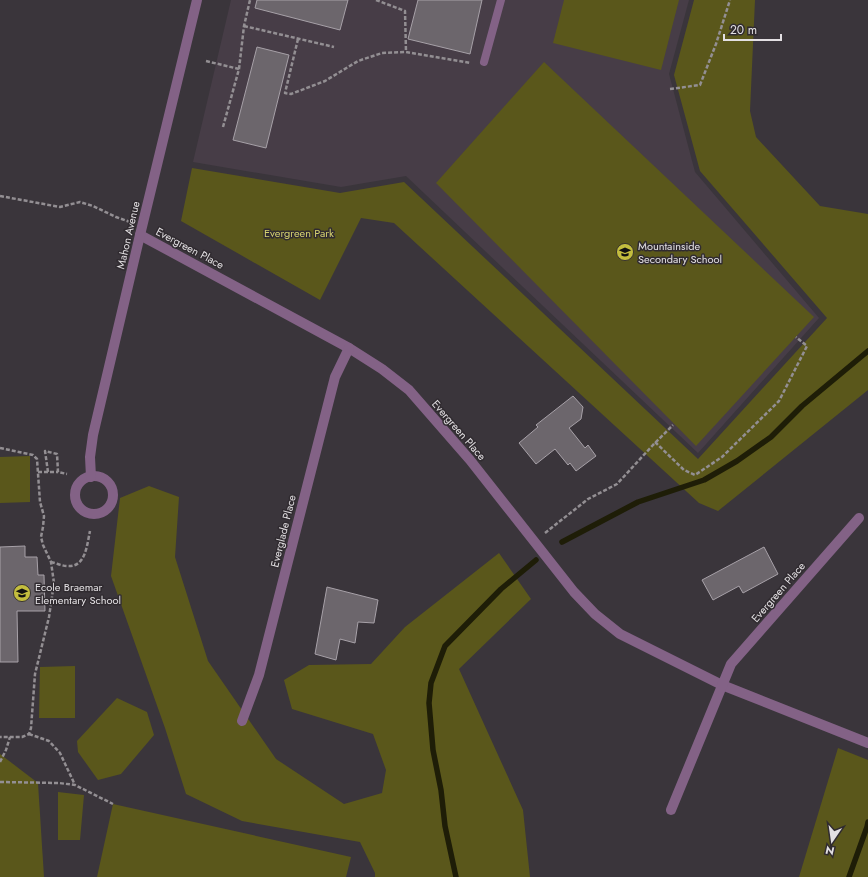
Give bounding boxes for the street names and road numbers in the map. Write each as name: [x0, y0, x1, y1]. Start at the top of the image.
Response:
street label: Mahon Avenue: [112, 199, 144, 271]
street label: Evergreen Place: [153, 223, 227, 273]
street label: Evergreen Place: [428, 396, 490, 464]
street label: Everglade Place: [266, 493, 300, 569]
street label: Evergreen Place: [747, 558, 809, 626]

